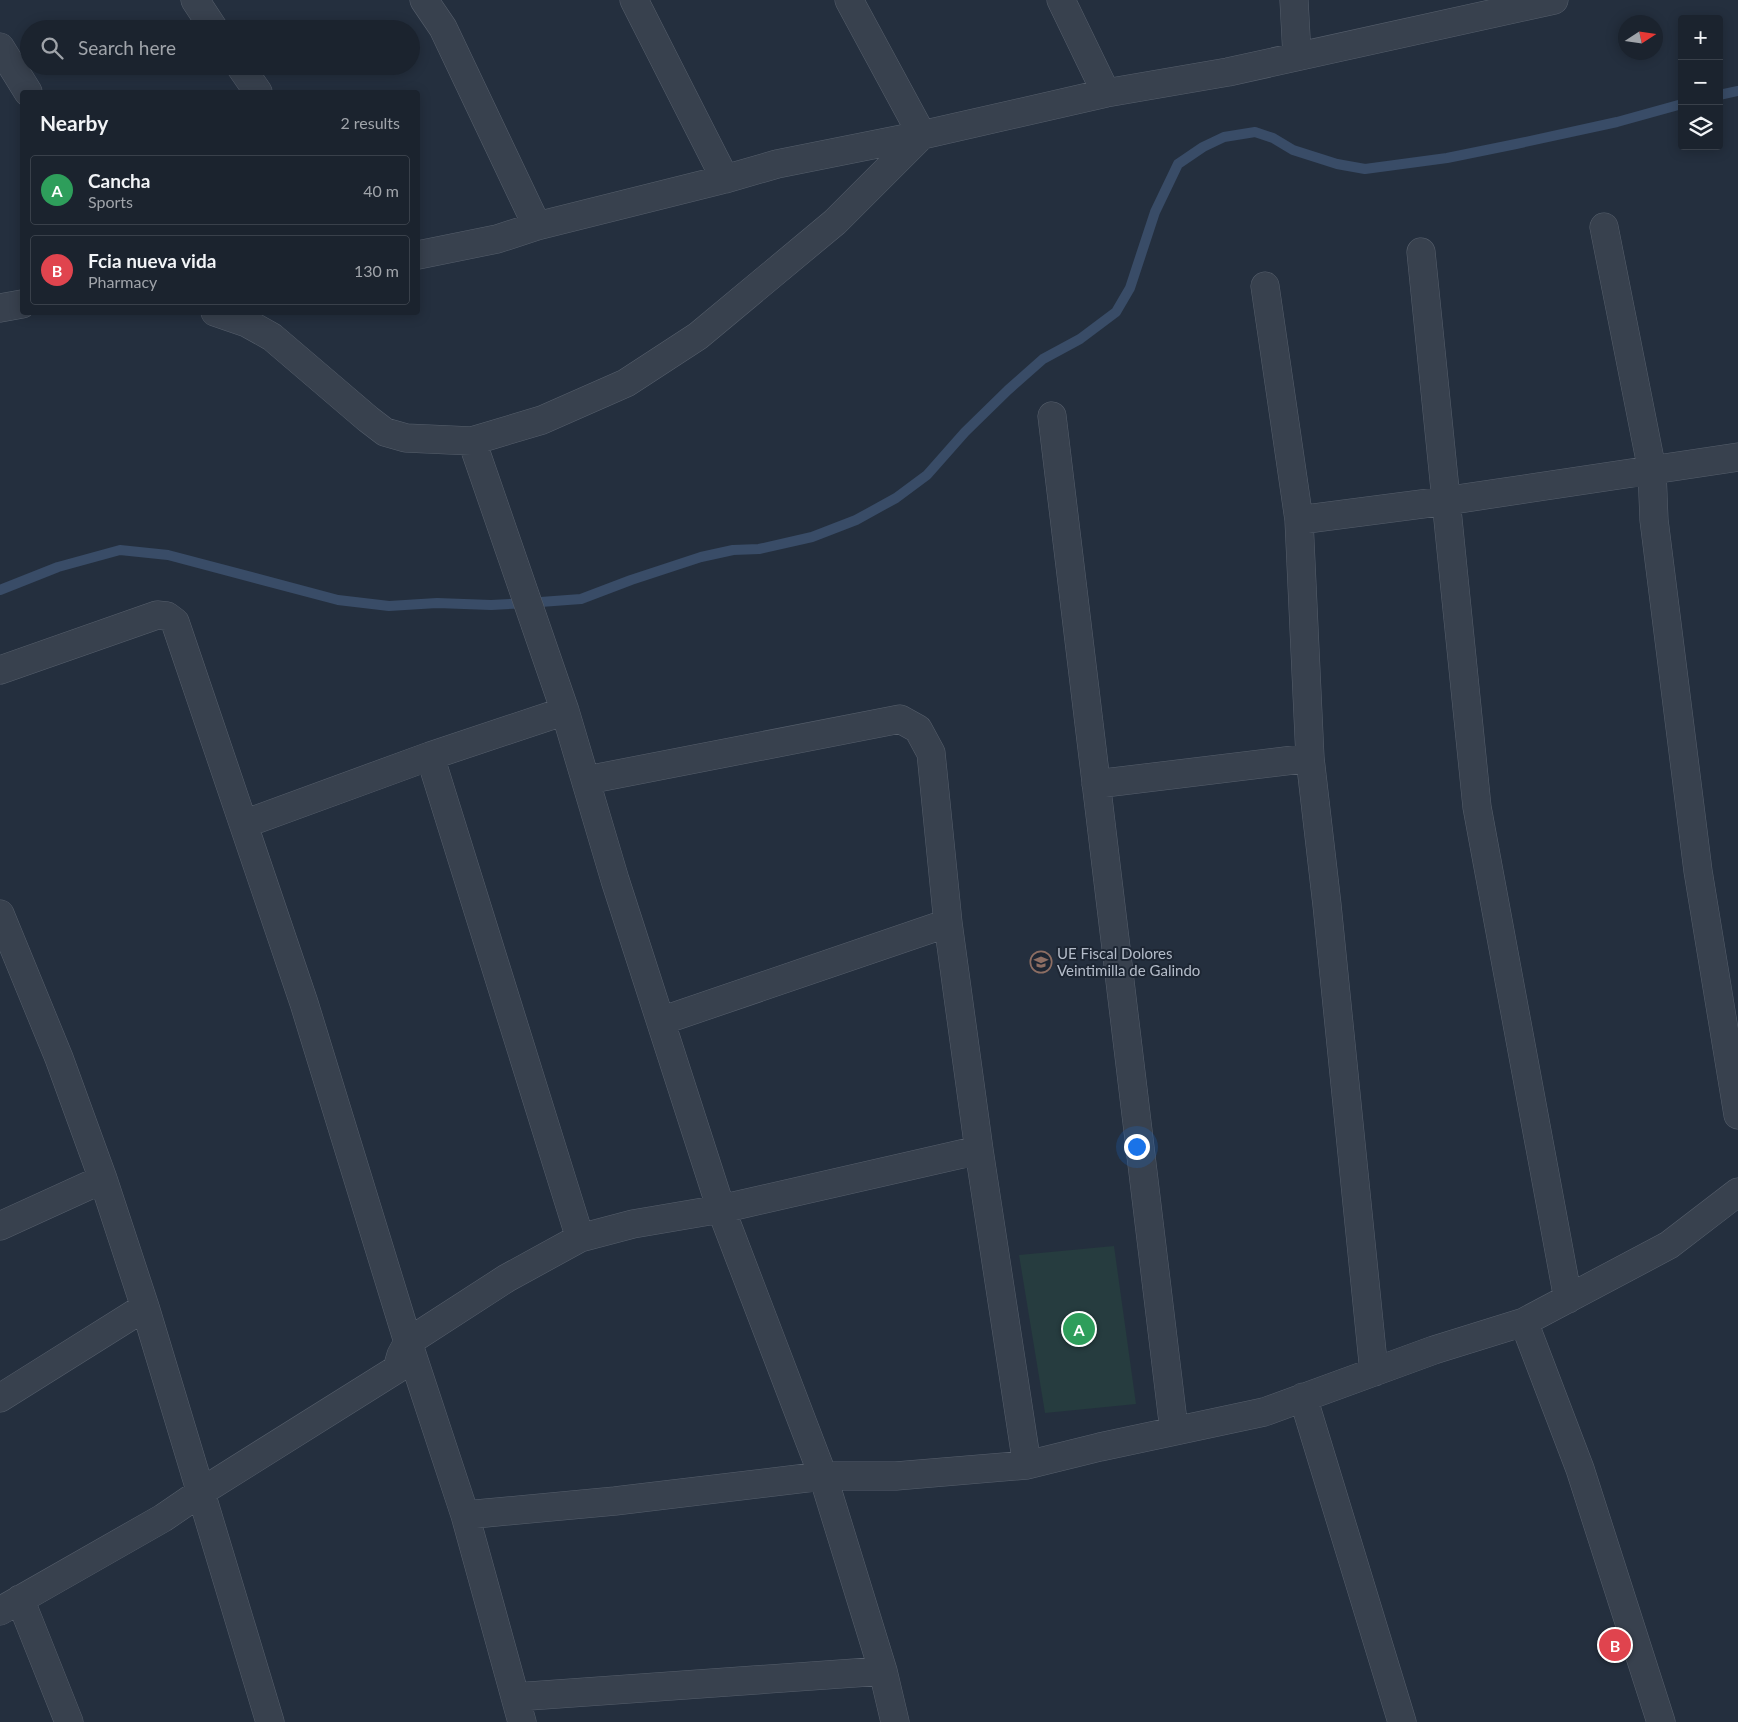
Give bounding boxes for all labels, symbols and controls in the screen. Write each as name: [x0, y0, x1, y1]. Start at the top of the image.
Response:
north arrow: [1618, 15, 1663, 60]
map controls: [1678, 15, 1723, 150]
button: +: [1678, 15, 1723, 60]
search box: [20, 20, 420, 75]
icon: search: [38, 34, 66, 62]
text: Search here: [78, 36, 176, 59]
button: −: [1678, 60, 1723, 105]
button: layers: [1678, 105, 1723, 150]
text: Nearby: [40, 110, 108, 135]
text: 2 results: [340, 113, 400, 132]
text: Cancha: [88, 169, 150, 192]
text: A: [51, 181, 63, 200]
text: 40 m: [363, 181, 399, 200]
text: Sports: [88, 192, 133, 211]
text: Fcia nueva vida: [88, 249, 216, 272]
text: B: [52, 261, 62, 280]
text: 130 m: [354, 261, 399, 280]
text: Pharmacy: [88, 272, 157, 291]
place label: UE Fiscal Dolores Veintimilla de Galindo: [1057, 944, 1200, 979]
school or university icon: UE Fiscal Dolores Veintimilla de Galindo: [1029, 950, 1053, 974]
your location: [1124, 1134, 1150, 1160]
pin: A: [1063, 1310, 1095, 1348]
pin: B: [1599, 1626, 1631, 1664]

